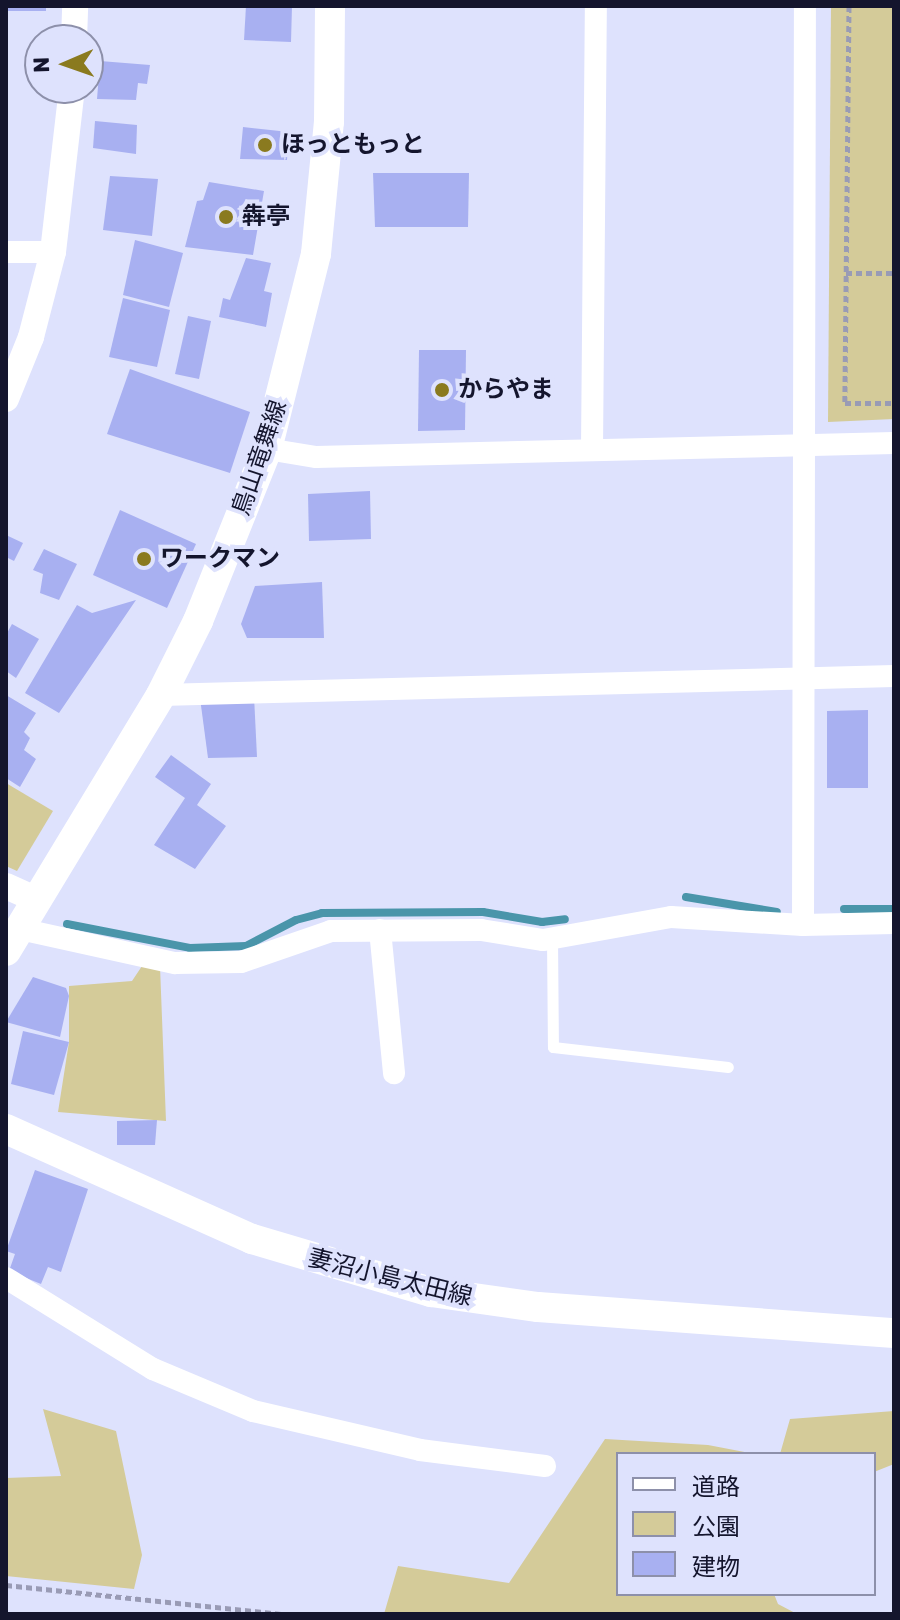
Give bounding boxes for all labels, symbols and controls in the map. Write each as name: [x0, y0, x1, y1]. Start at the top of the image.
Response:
north arrow: [24, 24, 104, 104]
text: N: [28, 56, 55, 73]
place label: ほっともっと: [281, 131, 425, 159]
marker: ほっともっと: [256, 136, 274, 154]
place label: 犇亭: [242, 203, 290, 231]
marker: 犇亭: [217, 208, 235, 226]
place label: からやま: [458, 376, 554, 404]
marker: からやま: [433, 381, 451, 399]
street label: 鳥山竜舞線: [227, 397, 293, 519]
place label: ワークマン: [160, 545, 280, 573]
marker: ワークマン: [135, 550, 153, 568]
street label: 妻沼小島太田線: [305, 1244, 475, 1312]
legend: [616, 1452, 876, 1596]
text: 道路: [692, 1473, 740, 1501]
text: 公園: [692, 1513, 740, 1541]
text: 建物: [692, 1553, 740, 1581]

